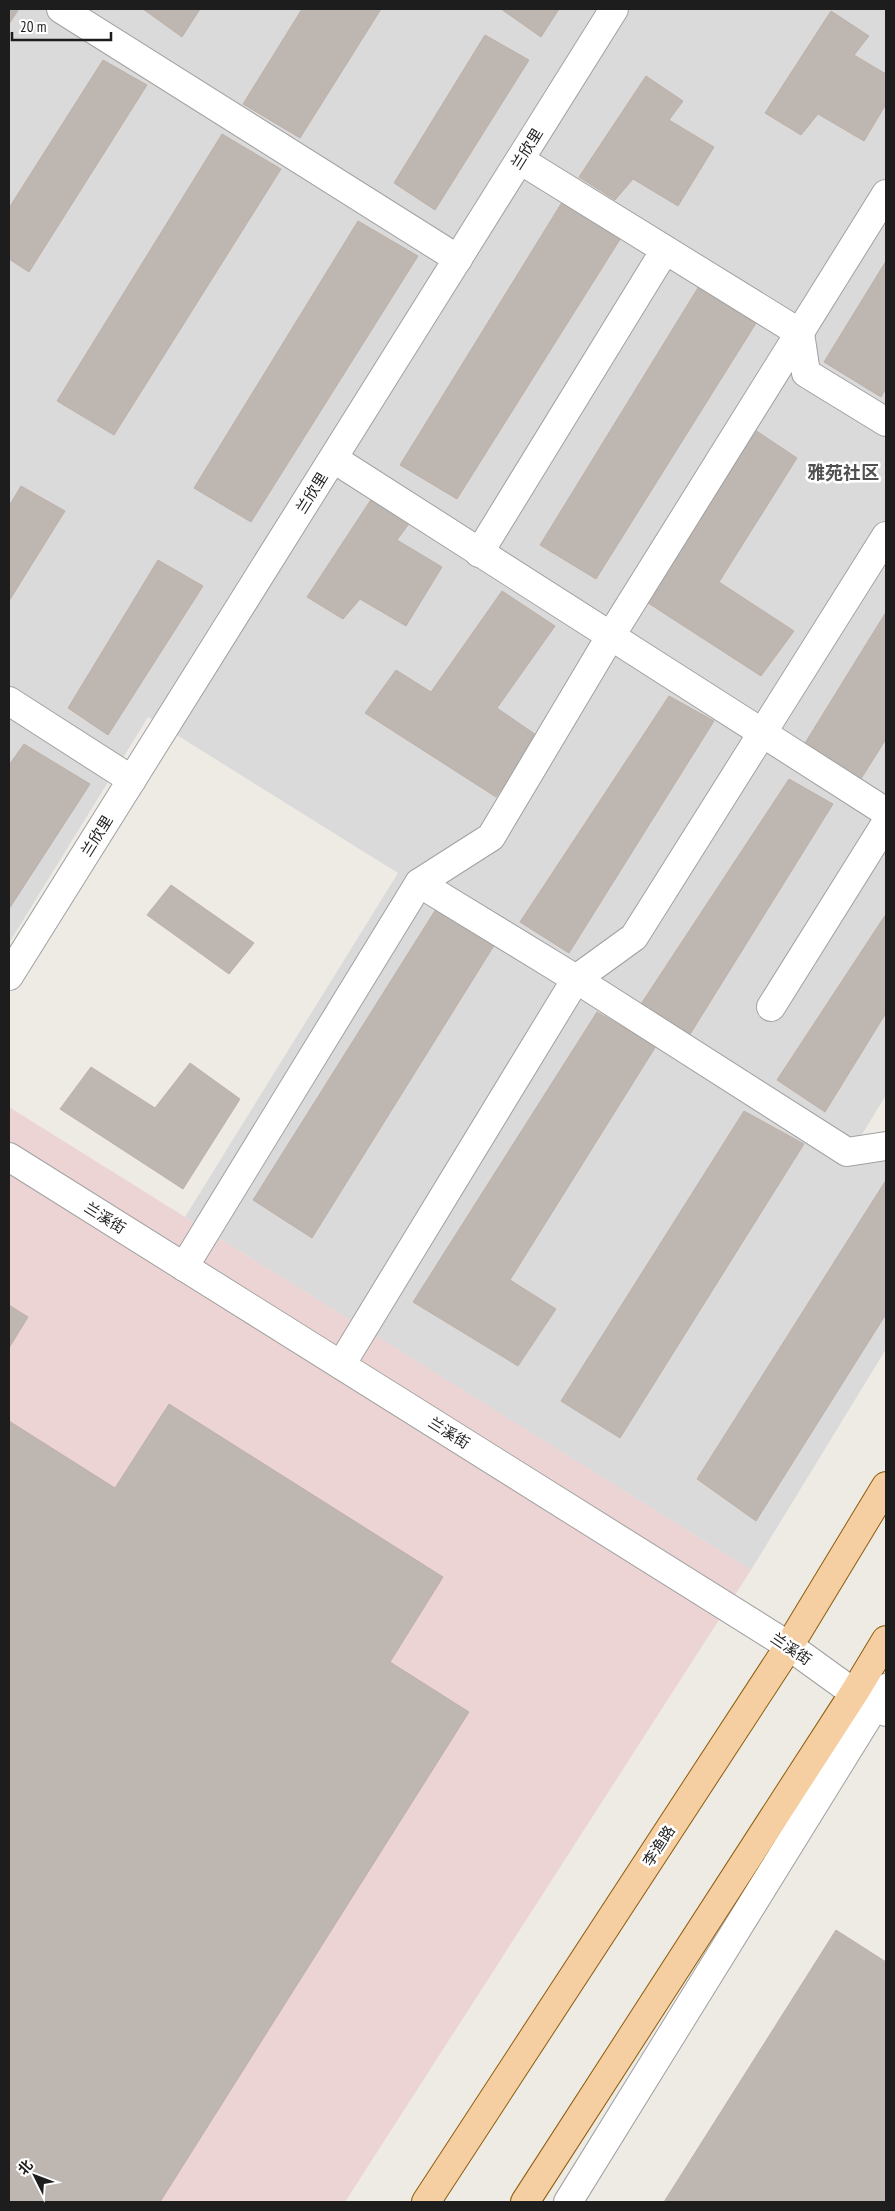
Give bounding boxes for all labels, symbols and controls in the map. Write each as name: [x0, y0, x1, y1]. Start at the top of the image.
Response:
scale bar: [12, 10, 111, 42]
text: 20 m: [20, 17, 46, 36]
street label: 兰欣里: [507, 125, 547, 173]
district label: 雅苑社区: [807, 461, 879, 484]
street label: 兰欣里: [292, 469, 332, 517]
street label: 兰欣里: [77, 812, 117, 860]
street label: 兰溪街: [81, 1198, 129, 1238]
street label: 兰溪街: [425, 1413, 473, 1453]
street label: 兰溪街: [767, 1628, 815, 1669]
street label: 李渔路: [638, 1822, 679, 1870]
north arrow: [10, 2151, 60, 2201]
text: 北: [14, 2156, 37, 2179]

